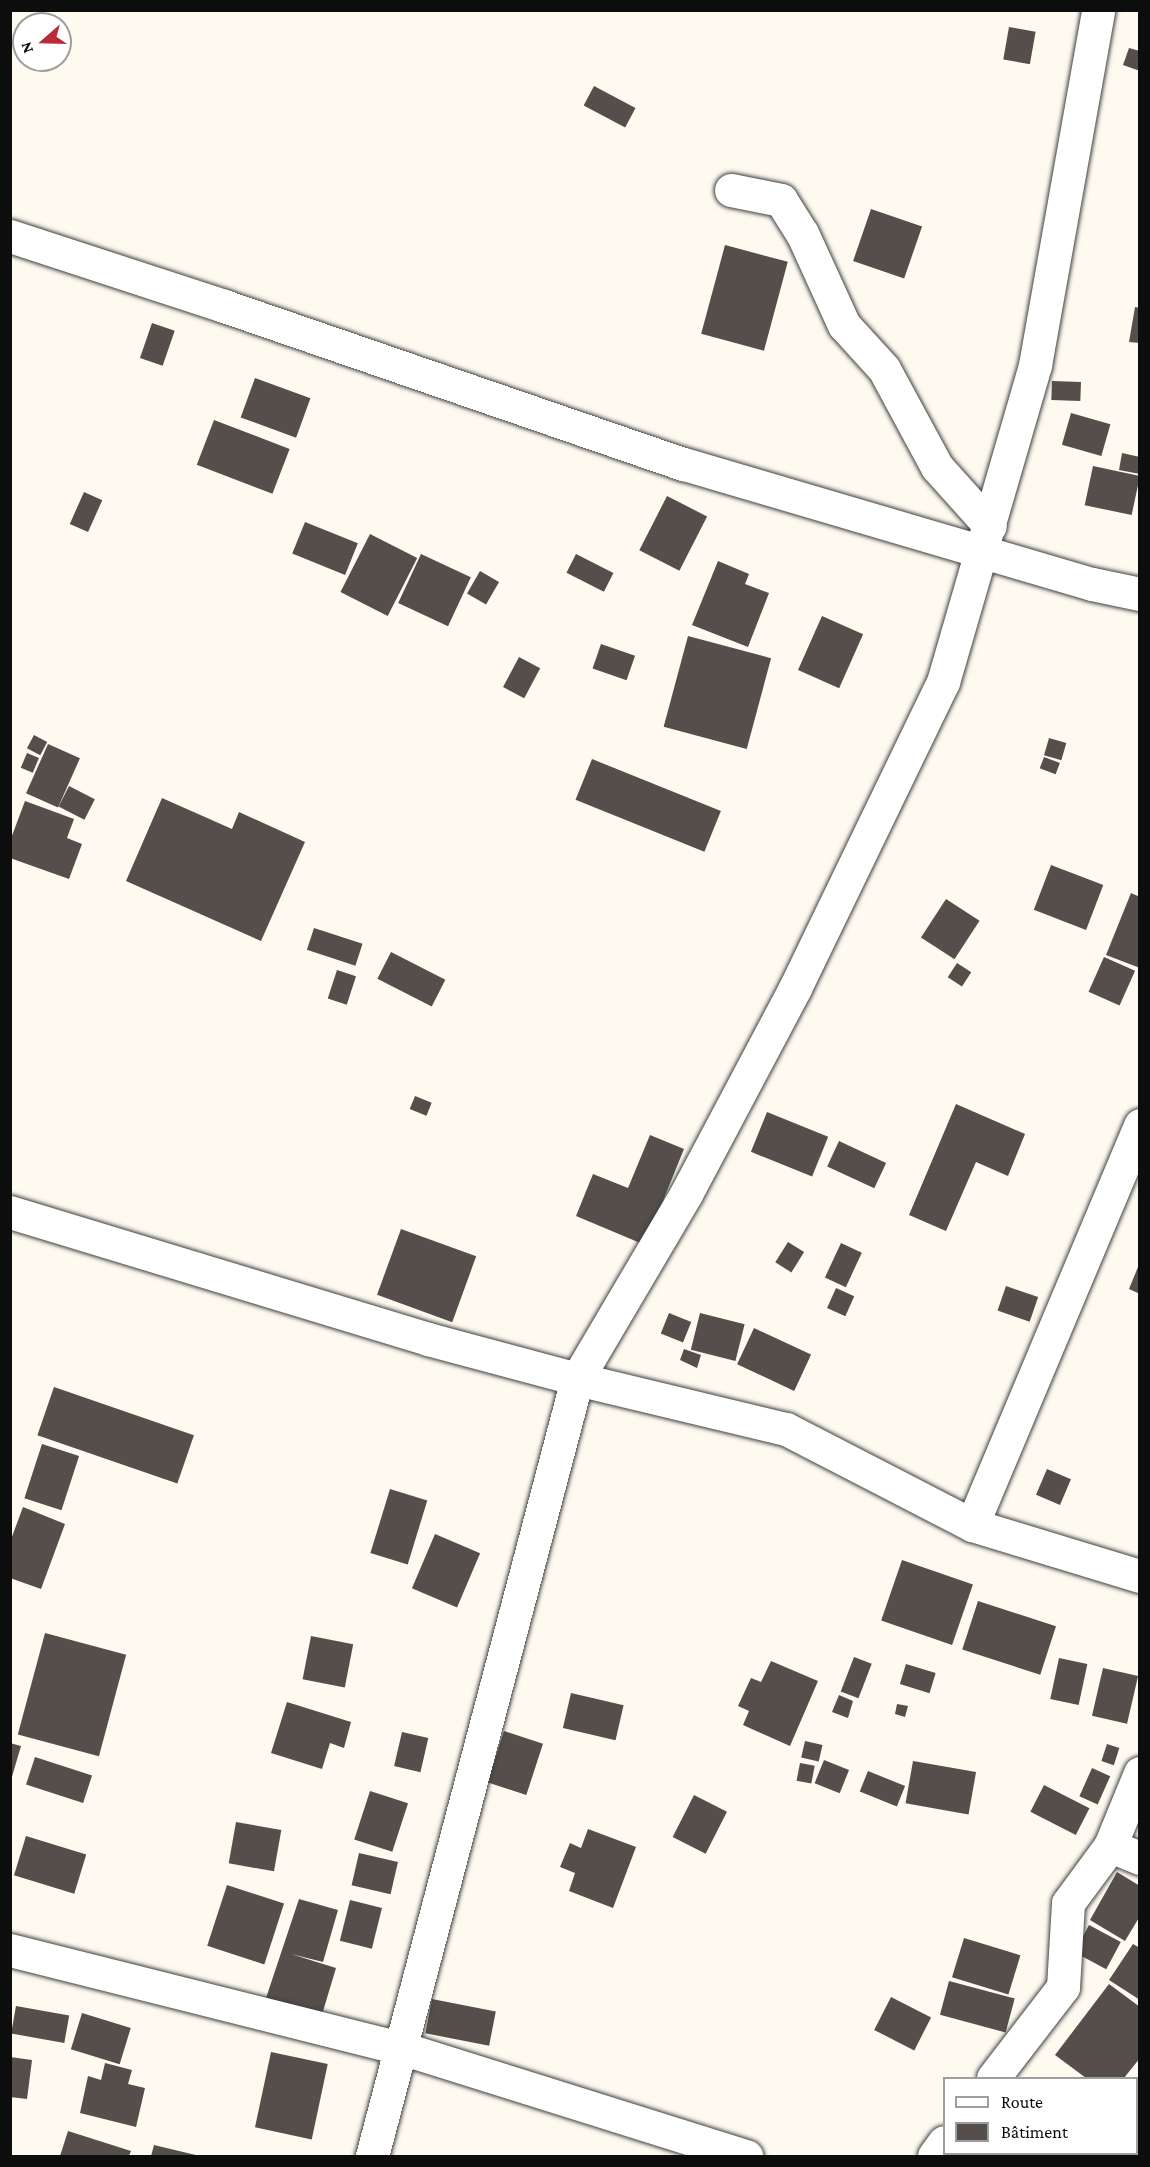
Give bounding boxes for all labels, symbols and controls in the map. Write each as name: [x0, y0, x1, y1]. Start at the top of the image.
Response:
north arrow: [12, 12, 72, 72]
text: N: [17, 40, 36, 56]
legend: [943, 2077, 1138, 2155]
text: Route: [1001, 2092, 1043, 2112]
text: Bâtiment: [1001, 2122, 1068, 2142]

